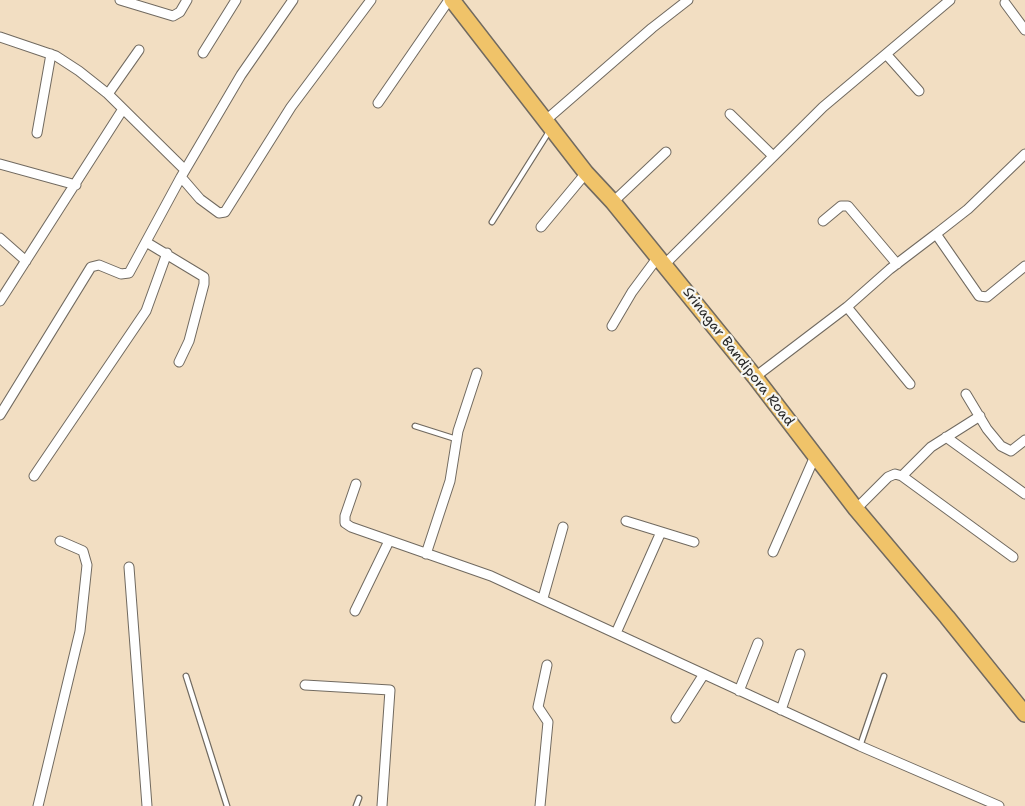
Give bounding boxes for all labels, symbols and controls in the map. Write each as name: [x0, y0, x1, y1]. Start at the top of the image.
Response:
street label: Srinagar Bandipora Road: [679, 284, 797, 430]

